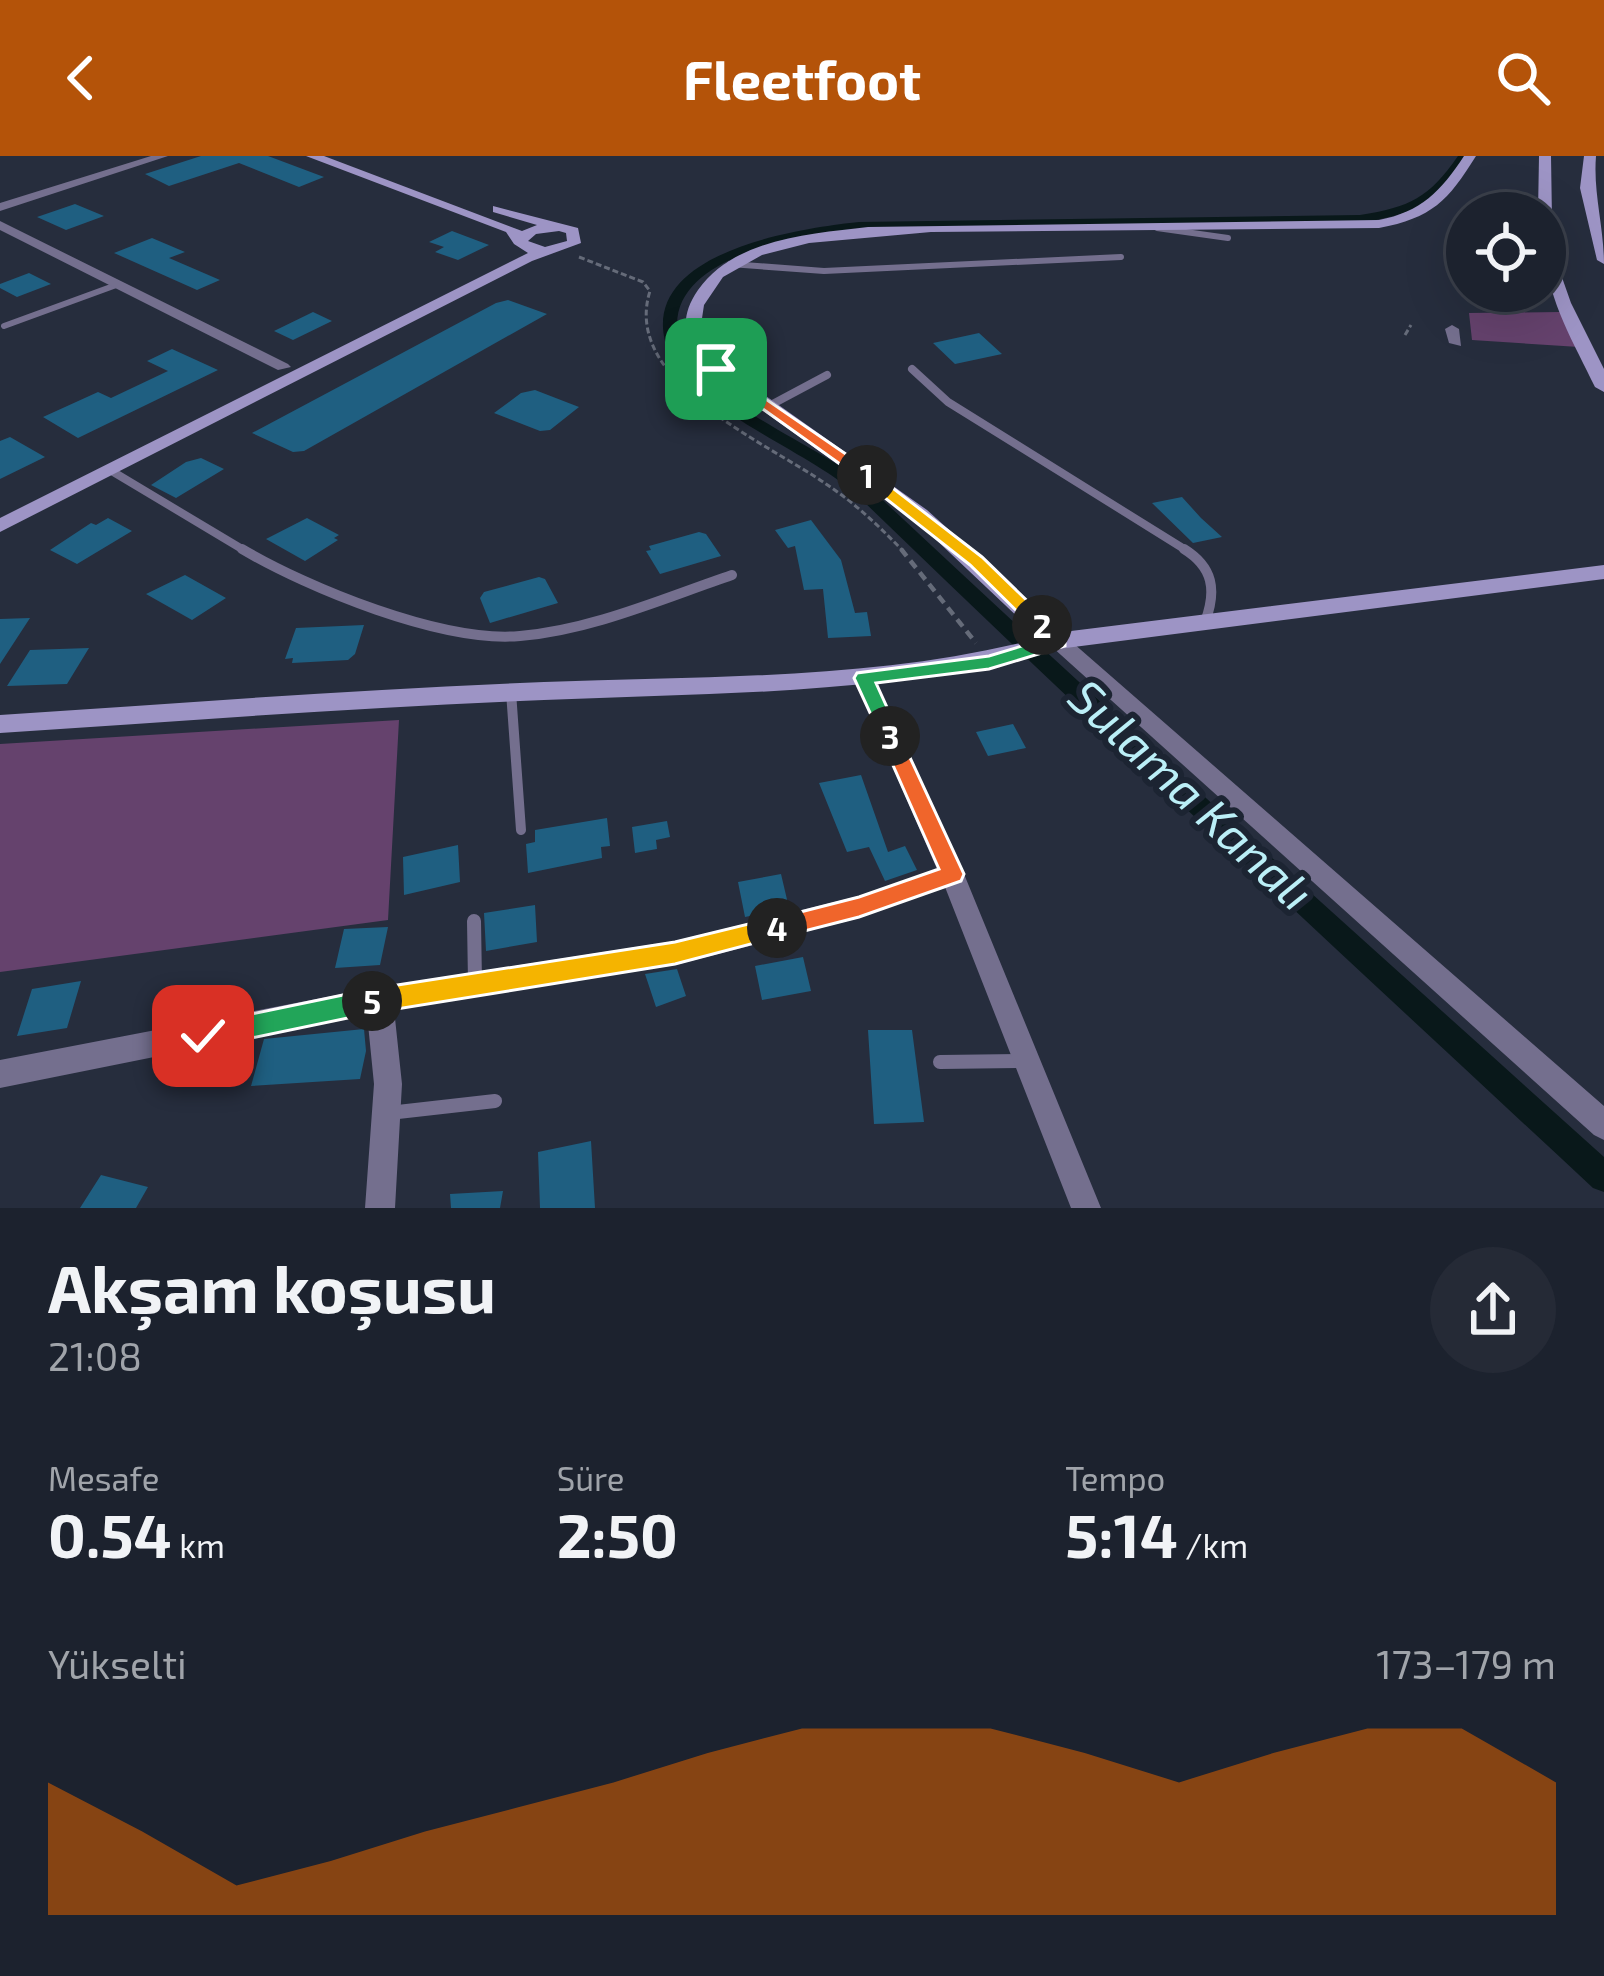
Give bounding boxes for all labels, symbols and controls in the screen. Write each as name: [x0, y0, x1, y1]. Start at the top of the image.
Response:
icon: back: [48, 45, 114, 111]
icon: search: [1490, 45, 1556, 111]
text: Fleetfoot: [683, 46, 921, 111]
map controls: [1446, 192, 1566, 312]
button: locate: [1446, 192, 1566, 312]
pin: [665, 318, 767, 420]
icon: arrive: [683, 336, 749, 402]
pin: 1: [837, 445, 897, 505]
text: 1: [860, 455, 874, 495]
pin: 2: [1012, 595, 1072, 655]
text: 2: [1032, 605, 1052, 645]
water label: Sulama Kanalı: [1058, 666, 1326, 921]
pin: 3: [860, 706, 920, 766]
text: 3: [881, 716, 899, 756]
pin: 4: [747, 898, 807, 958]
text: 4: [766, 908, 788, 948]
pin: 5: [342, 971, 402, 1031]
text: 5: [363, 981, 381, 1021]
pin: [152, 985, 254, 1087]
icon: check: [170, 1003, 236, 1069]
text: Akşam koşusu: [48, 1247, 496, 1326]
button: share: [1430, 1247, 1556, 1373]
text: 21:08: [48, 1332, 142, 1379]
text: Mesafe: [48, 1458, 160, 1498]
text: Süre: [557, 1458, 625, 1498]
text: Tempo: [1065, 1458, 1165, 1498]
text: 0.54: [48, 1498, 172, 1570]
text: 2:50: [557, 1498, 678, 1570]
text: 5:14: [1065, 1498, 1178, 1570]
text: km: [172, 1525, 225, 1565]
text: /km: [1178, 1525, 1248, 1565]
text: Yükselti: [48, 1640, 187, 1687]
text: 173–179 m: [1376, 1640, 1556, 1687]

